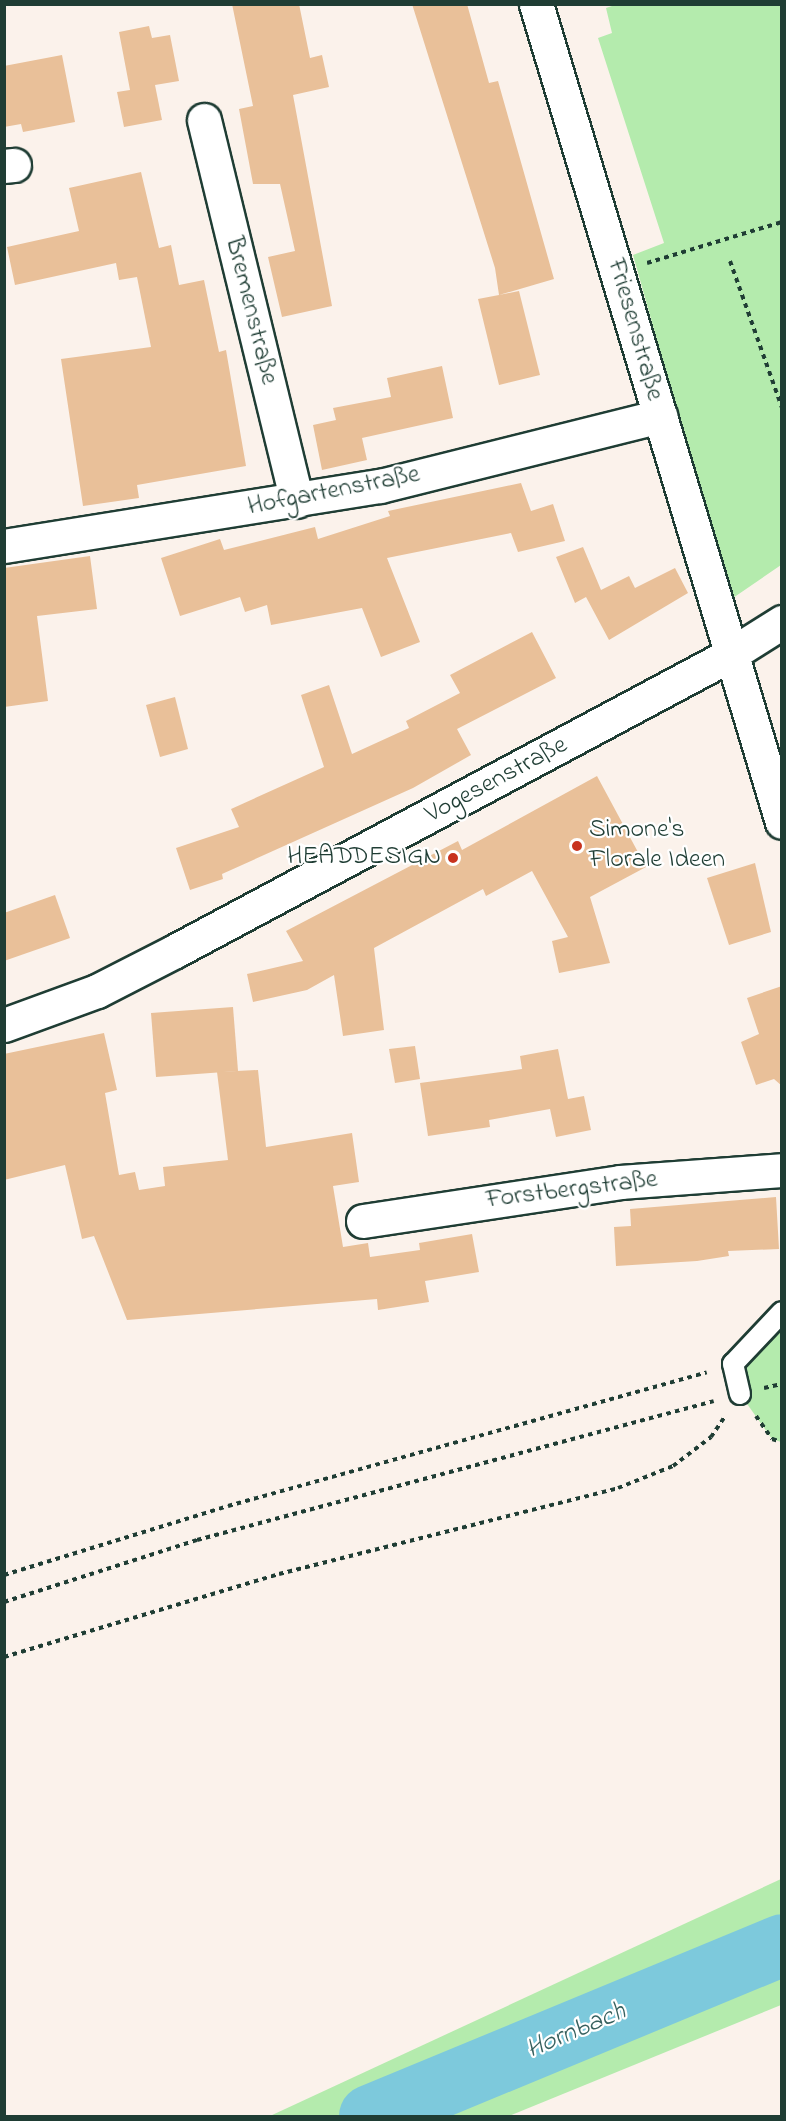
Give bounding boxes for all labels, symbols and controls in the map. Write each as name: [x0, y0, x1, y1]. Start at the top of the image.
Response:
street label: Bremenstraße: [217, 234, 283, 388]
street label: Friesenstraße: [599, 255, 669, 405]
street label: Hofgartenstraße: [245, 460, 423, 524]
street label: Vogesenstraße: [421, 731, 573, 831]
place label: Simone's Florale Ideen: [589, 815, 725, 876]
marker: Simone's Florale Ideen: [570, 839, 584, 853]
place label: HEADDESIGN: [287, 842, 441, 874]
marker: HEADDESIGN: [446, 851, 460, 865]
street label: Forstbergstraße: [484, 1165, 660, 1217]
water label: Hornbach: [521, 1996, 631, 2066]

